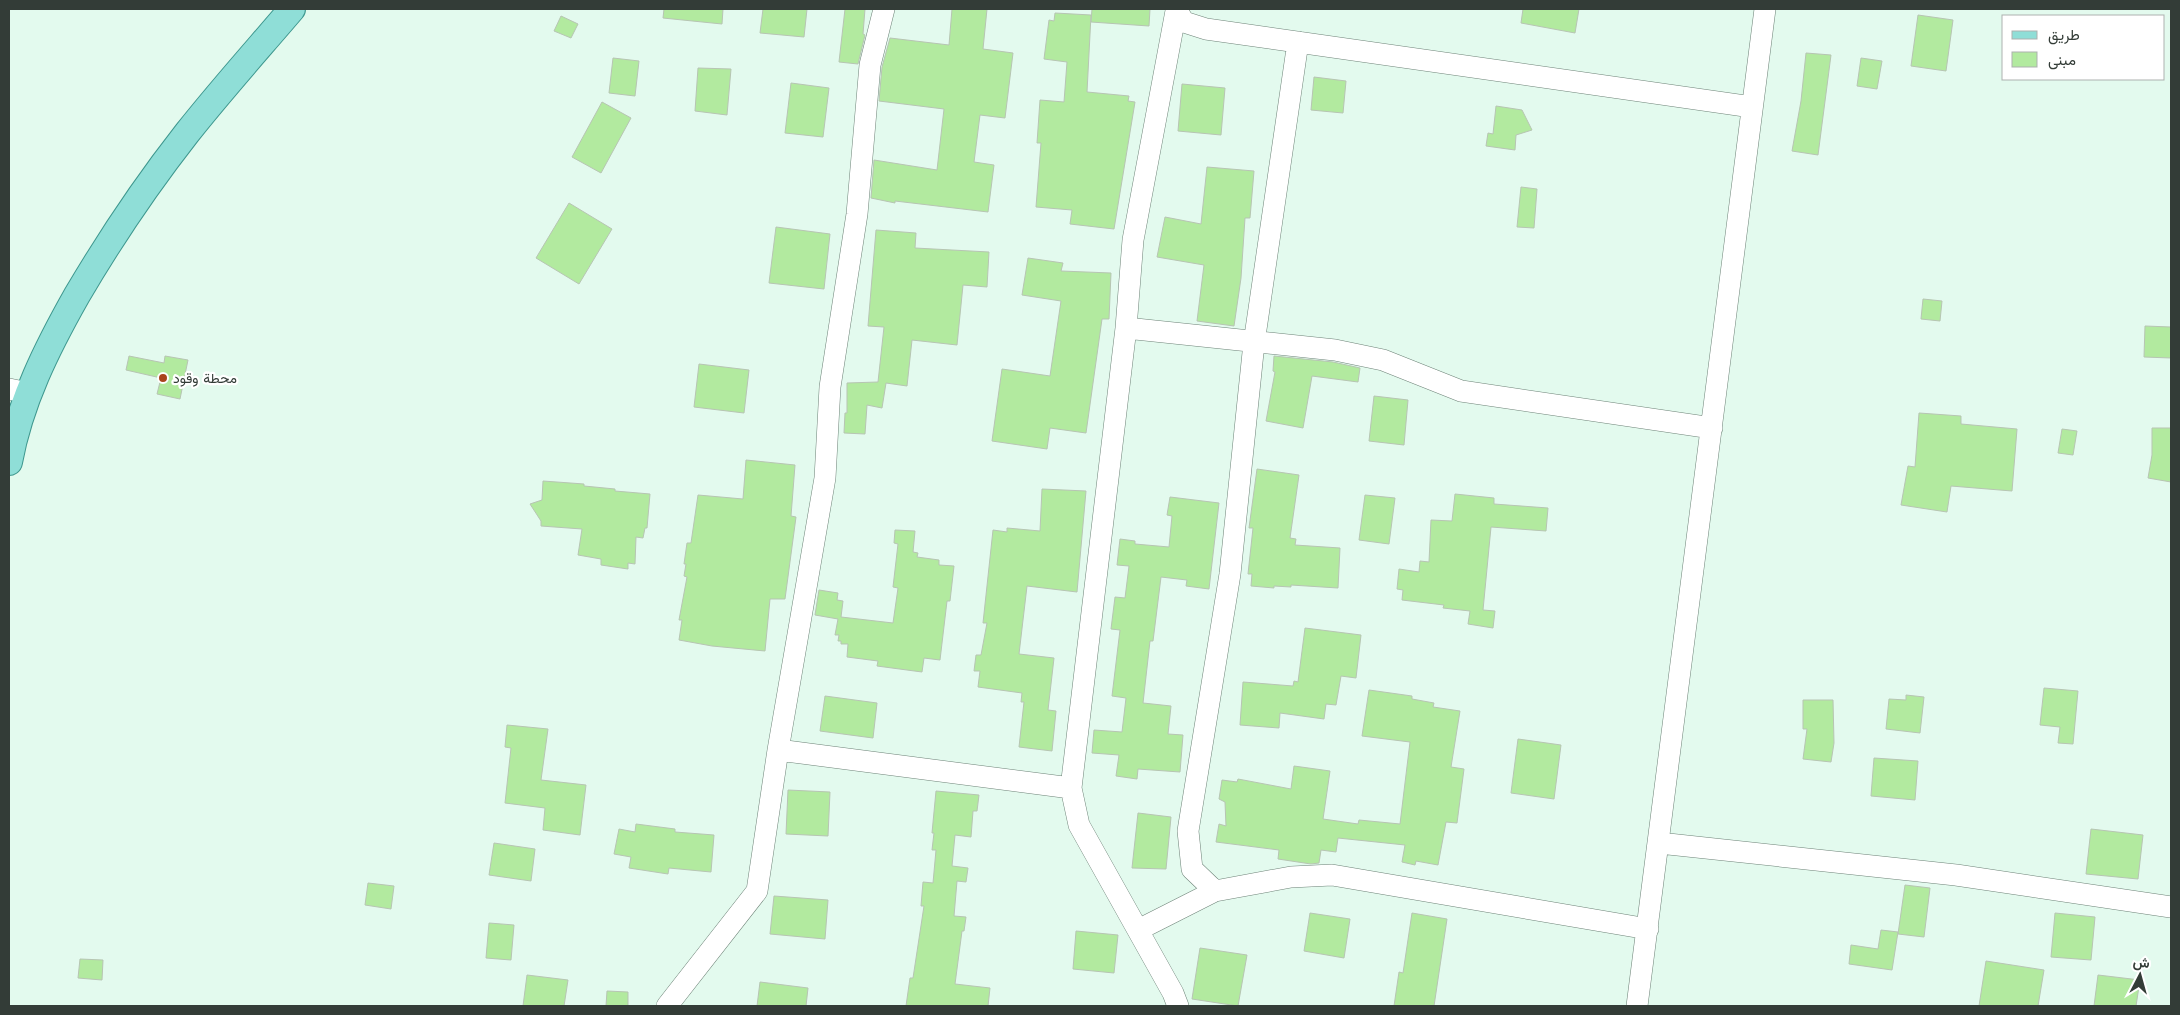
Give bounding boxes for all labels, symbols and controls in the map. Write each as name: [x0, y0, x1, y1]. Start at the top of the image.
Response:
legend: [2002, 15, 2165, 80]
text: طريق: [2048, 26, 2080, 45]
text: مبنى: [2048, 51, 2076, 70]
place label: محطة وقود: [173, 370, 237, 387]
marker: محطة وقود: [157, 372, 169, 384]
north arrow: [2115, 950, 2165, 1000]
text: ش: [2132, 953, 2151, 972]

